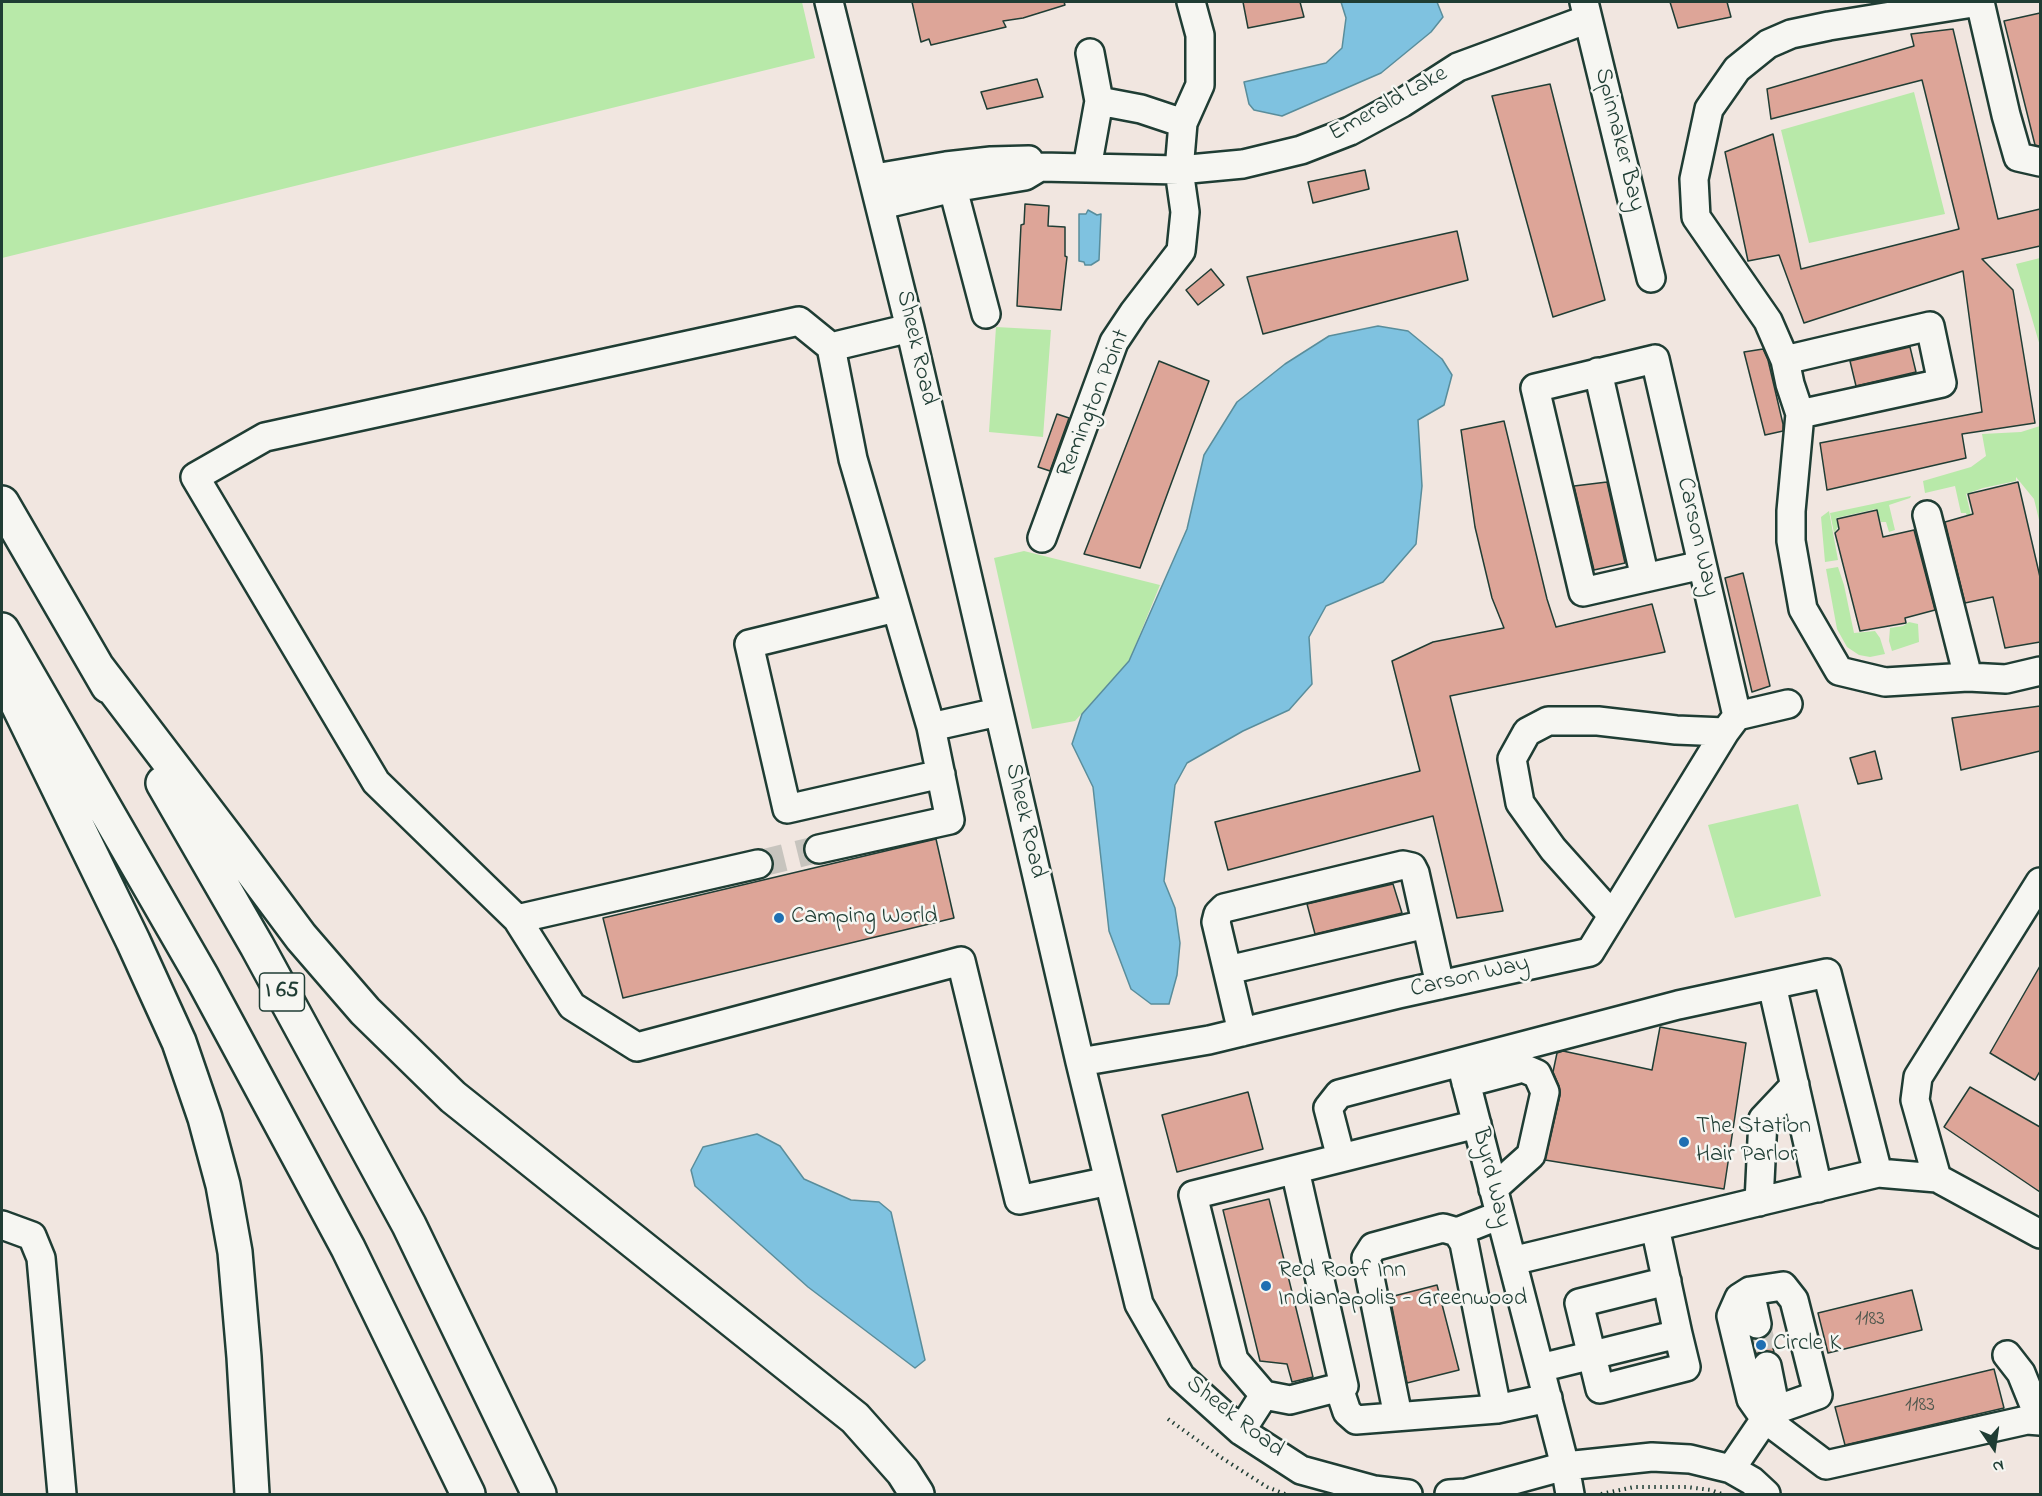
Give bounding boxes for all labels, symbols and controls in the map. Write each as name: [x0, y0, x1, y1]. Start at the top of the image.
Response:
street label: Emerald Lake: [1325, 61, 1453, 149]
street label: Spinnaker Bay: [1586, 65, 1650, 215]
street label: Sheek Road: [888, 288, 942, 408]
street label: Remington Point: [1052, 326, 1138, 482]
street label: Carson Way: [1668, 475, 1724, 599]
street label: Sheek Road: [997, 761, 1051, 881]
place label: Camping World: [791, 904, 938, 932]
marker: Camping World: [772, 911, 786, 925]
street label: Carson Way: [1408, 950, 1532, 1006]
road number: I 65: [260, 973, 304, 1011]
place label: The Station Hair Parlor: [1696, 1114, 1811, 1170]
street label: Byrd Way: [1464, 1125, 1516, 1231]
marker: The Station Hair Parlor: [1677, 1135, 1691, 1149]
place label: Red Roof Inn Indianapolis - Greenwood: [1278, 1258, 1527, 1314]
marker: Red Roof Inn Indianapolis - Greenwood: [1259, 1279, 1273, 1293]
house number: 1183: [1855, 1308, 1885, 1334]
place label: Circle K: [1773, 1331, 1841, 1359]
marker: Circle K: [1754, 1338, 1768, 1352]
street label: Sheek Road: [1179, 1371, 1289, 1465]
house number: 1183: [1905, 1394, 1935, 1420]
north arrow: [1964, 1418, 2024, 1478]
text: N: [1990, 1453, 2006, 1478]

